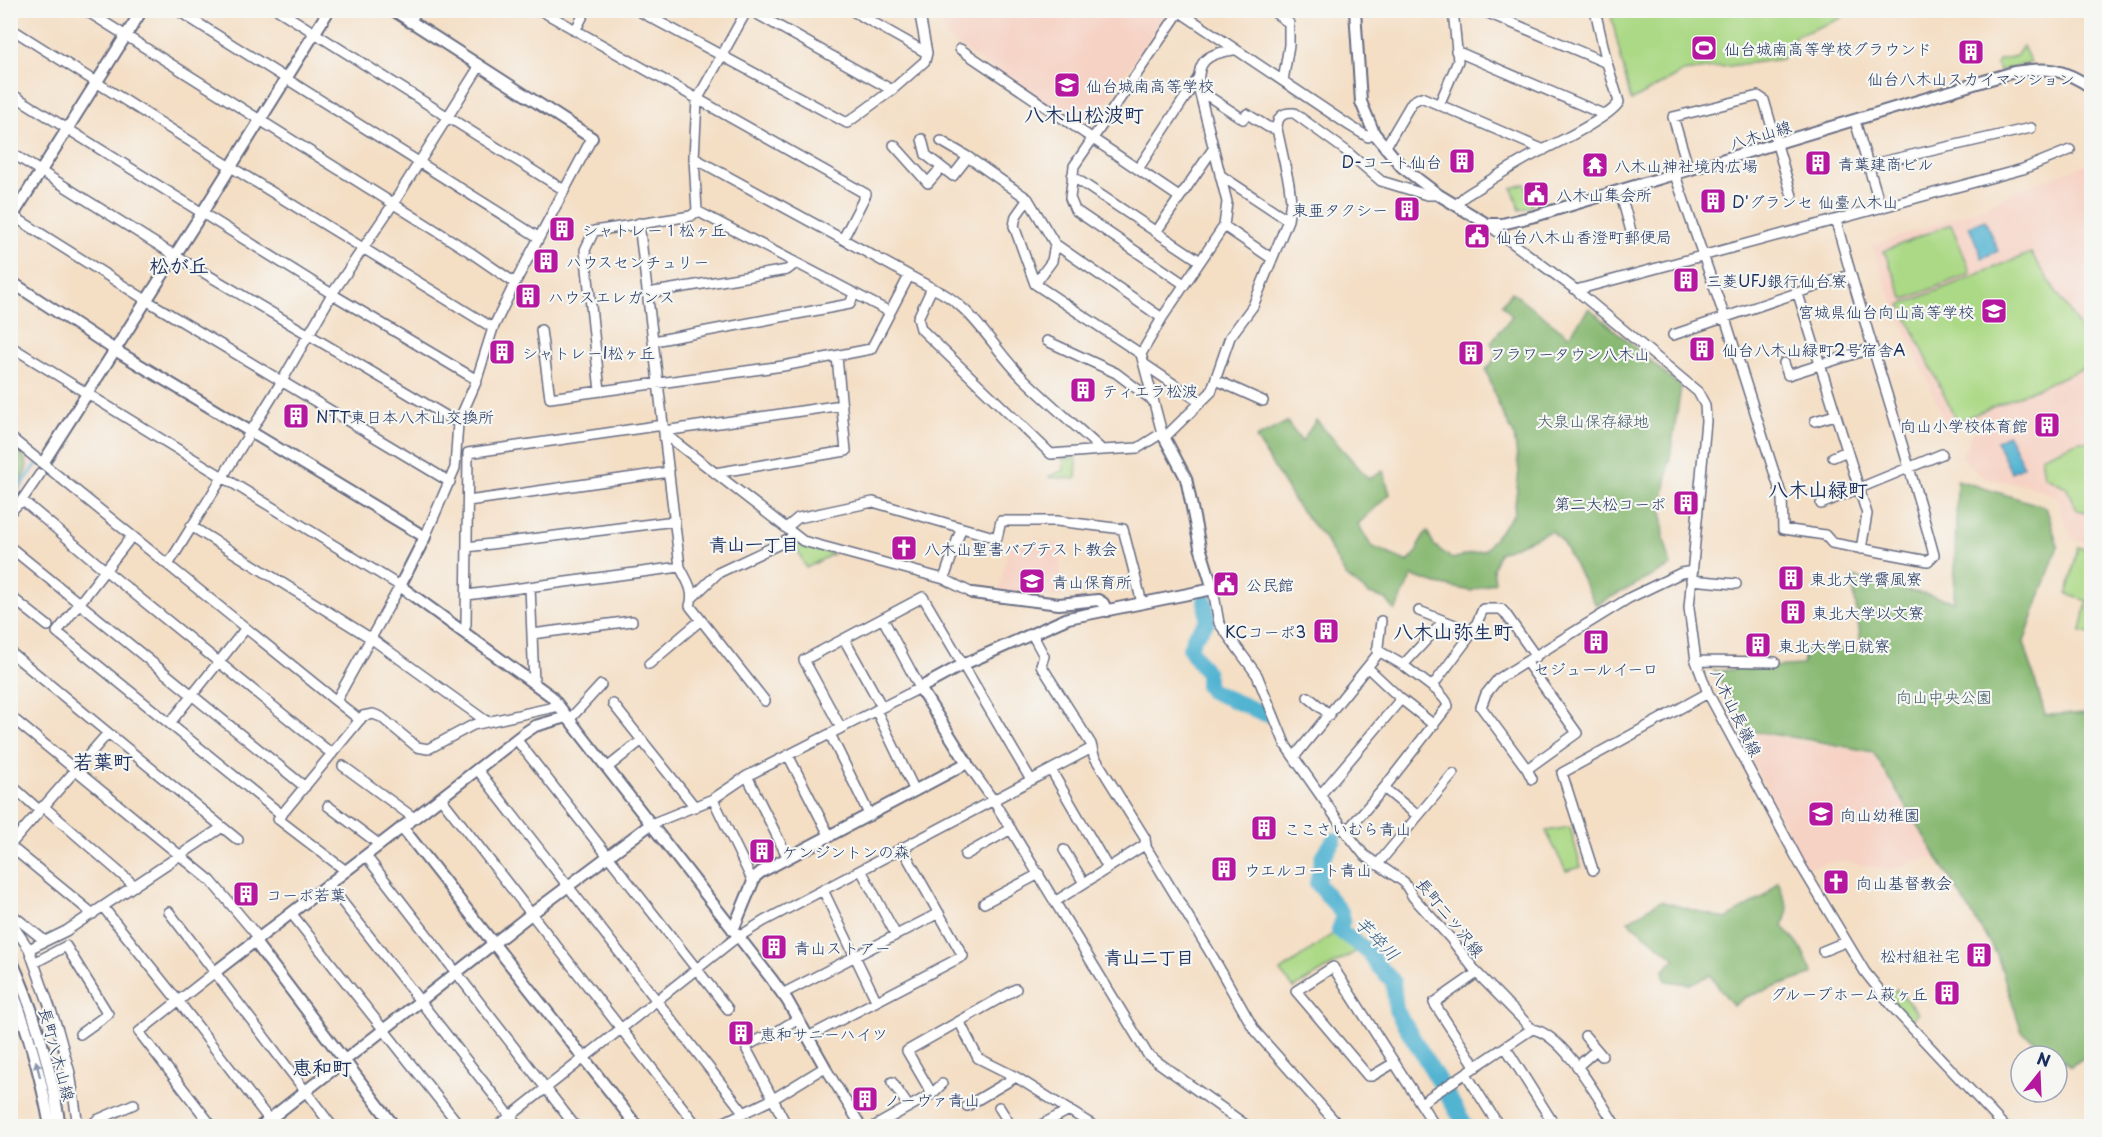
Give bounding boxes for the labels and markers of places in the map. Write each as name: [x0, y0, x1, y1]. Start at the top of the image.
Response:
sports icon: 仙台城南高等学校グラウンド: [1689, 33, 1719, 63]
place label: 仙台城南高等学校グラウンド: [1724, 36, 1932, 60]
building icon: 仙台八木山スカイマンション: [1956, 37, 1986, 67]
place label: 仙台八木山スカイマンション: [1867, 66, 2075, 90]
school or university icon: 仙台城南高等学校: [1052, 70, 1082, 100]
place label: 仙台城南高等学校: [1086, 73, 1214, 97]
building icon: D-コート仙台: [1447, 146, 1477, 176]
building icon: 青葉建商ビル: [1803, 148, 1833, 178]
place label: D-コート仙台: [1342, 149, 1442, 173]
temple icon: 八木山神社境内広場: [1580, 150, 1610, 180]
place label: 青葉建商ビル: [1838, 151, 1934, 175]
place label: 八木山神社境内広場: [1614, 153, 1758, 177]
public building icon: 八木山集会所: [1521, 179, 1551, 209]
place label: 八木山集会所: [1556, 182, 1652, 206]
building icon: D'グランセ 仙臺八木山: [1698, 186, 1728, 216]
place label: D'グランセ 仙臺八木山: [1732, 189, 1898, 213]
building icon: 東亜タクシー: [1392, 194, 1422, 224]
place label: 東亜タクシー: [1292, 197, 1388, 221]
building icon: シャトレー１松ヶ丘: [547, 214, 577, 244]
place label: シャトレー１松ヶ丘: [582, 217, 727, 241]
public building icon: 仙台八木山香澄町郵便局: [1462, 221, 1492, 251]
place label: 仙台八木山香澄町郵便局: [1496, 224, 1672, 248]
building icon: ハウスセンチュリー: [531, 246, 561, 276]
place label: ハウスセンチュリー: [566, 249, 709, 273]
building icon: 三菱UFJ銀行仙台寮: [1671, 265, 1701, 295]
place label: 三菱UFJ銀行仙台寮: [1706, 268, 1847, 292]
building icon: ハウスエレガンス: [513, 281, 543, 311]
place label: ハウスエレガンス: [548, 284, 675, 308]
school or university icon: 宮城県仙台向山高等学校: [1979, 296, 2009, 326]
place label: 宮城県仙台向山高等学校: [1798, 299, 1974, 323]
building icon: 仙台八木山緑町2号宿舎A: [1687, 334, 1717, 364]
building icon: シャトレーI松ヶ丘: [487, 337, 517, 367]
place label: 仙台八木山緑町2号宿舎A: [1722, 337, 1906, 361]
building icon: フラワータウン八木山: [1456, 338, 1486, 368]
place label: シャトレーI松ヶ丘: [522, 340, 656, 364]
place label: フラワータウン八木山: [1490, 341, 1650, 365]
building icon: ティエラ松波: [1068, 375, 1098, 405]
place label: ティエラ松波: [1102, 378, 1198, 402]
building icon: NTT東日本八木山交換所: [281, 401, 311, 431]
place label: NTT東日本八木山交換所: [316, 404, 494, 428]
building icon: 向山小学校体育館: [2032, 410, 2062, 440]
place label: 向山小学校体育館: [1900, 413, 2028, 437]
building icon: 第二大松コーポ: [1671, 488, 1701, 518]
place label: 第二大松コーポ: [1554, 491, 1666, 515]
church icon: 八木山聖書バプテスト教会: [889, 533, 919, 563]
place label: 八木山聖書バプテスト教会: [924, 536, 1117, 560]
building icon: 東北大学霽風寮: [1776, 563, 1806, 593]
school or university icon: 青山保育所: [1017, 566, 1047, 596]
place label: 東北大学霽風寮: [1810, 566, 1922, 590]
place label: 青山保育所: [1052, 569, 1132, 593]
public building icon: 公民館: [1211, 569, 1241, 599]
place label: 公民館: [1246, 572, 1294, 596]
building icon: 東北大学以文寮: [1778, 597, 1808, 627]
place label: 東北大学以文寮: [1812, 600, 1924, 624]
building icon: KCコーポ3: [1311, 616, 1341, 646]
place label: KCコーポ3: [1225, 619, 1306, 643]
building icon: セジュールイーロ: [1581, 627, 1611, 657]
building icon: 東北大学日就寮: [1743, 630, 1773, 660]
place label: 東北大学日就寮: [1778, 633, 1890, 657]
place label: セジュールイーロ: [1533, 656, 1659, 680]
school or university icon: 向山幼稚園: [1806, 799, 1836, 829]
place label: 向山幼稚園: [1840, 802, 1920, 826]
building icon: ここさいむら青山: [1249, 813, 1279, 843]
place label: ここさいむら青山: [1284, 816, 1411, 840]
building icon: ケンジントンの森: [747, 836, 777, 866]
place label: ケンジントンの森: [782, 839, 910, 863]
building icon: ウエルコート青山: [1209, 854, 1239, 884]
place label: ウエルコート青山: [1244, 857, 1372, 881]
church icon: 向山基督教会: [1821, 867, 1851, 897]
place label: 向山基督教会: [1856, 870, 1952, 894]
building icon: コーポ若葉: [231, 879, 261, 909]
place label: コーポ若葉: [266, 882, 346, 906]
building icon: 青山ストアー: [759, 932, 789, 962]
place label: 青山ストアー: [794, 935, 891, 959]
building icon: 松村組社宅: [1964, 940, 1994, 970]
place label: 松村組社宅: [1880, 943, 1960, 967]
building icon: グループホーム萩ヶ丘: [1932, 978, 1962, 1008]
place label: グループホーム萩ヶ丘: [1770, 981, 1928, 1005]
building icon: 恵和サニーハイツ: [726, 1018, 756, 1048]
place label: 恵和サニーハイツ: [760, 1021, 888, 1045]
building icon: ノーヴァ青山: [850, 1084, 880, 1114]
place label: ノーヴァ青山: [884, 1087, 980, 1111]

